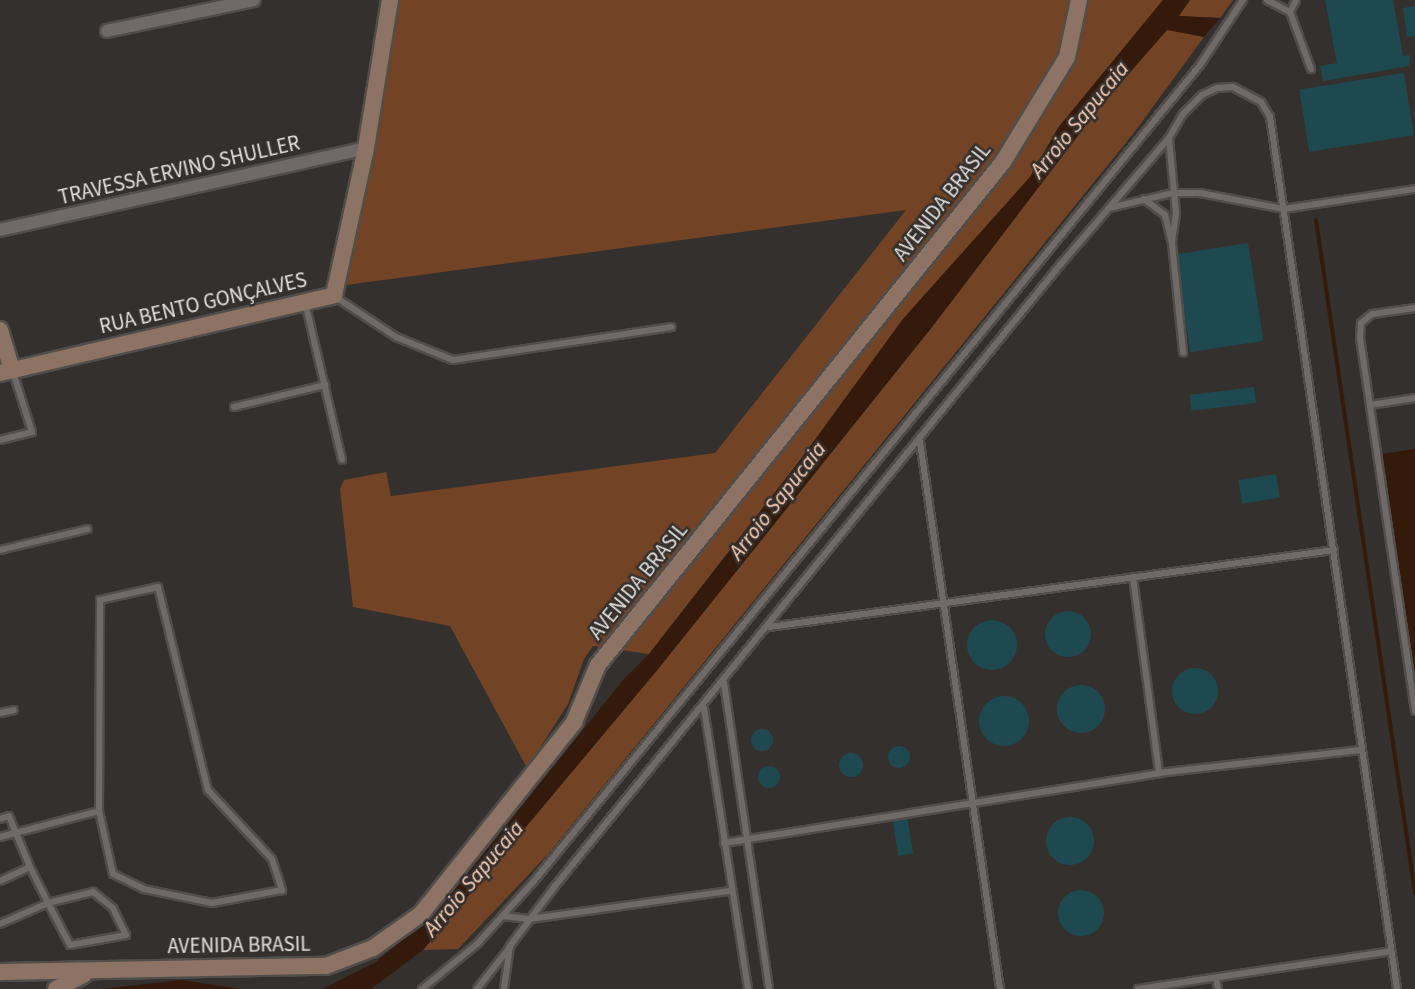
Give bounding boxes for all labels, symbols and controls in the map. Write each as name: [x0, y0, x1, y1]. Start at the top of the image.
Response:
water label: Arroio Sapucaia: [1025, 56, 1135, 184]
street label: TRAVESSA ERVINO SHULLER: [56, 130, 302, 210]
street label: AVENIDA BRASIL: [888, 138, 996, 266]
street label: RUA BENTO GONÇALVES: [97, 267, 309, 339]
water label: Arroio Sapucaia: [724, 437, 832, 565]
street label: AVENIDA BRASIL: [583, 518, 693, 644]
water label: Arroio Sapucaia: [418, 816, 530, 942]
street label: AVENIDA BRASIL: [167, 931, 311, 959]

